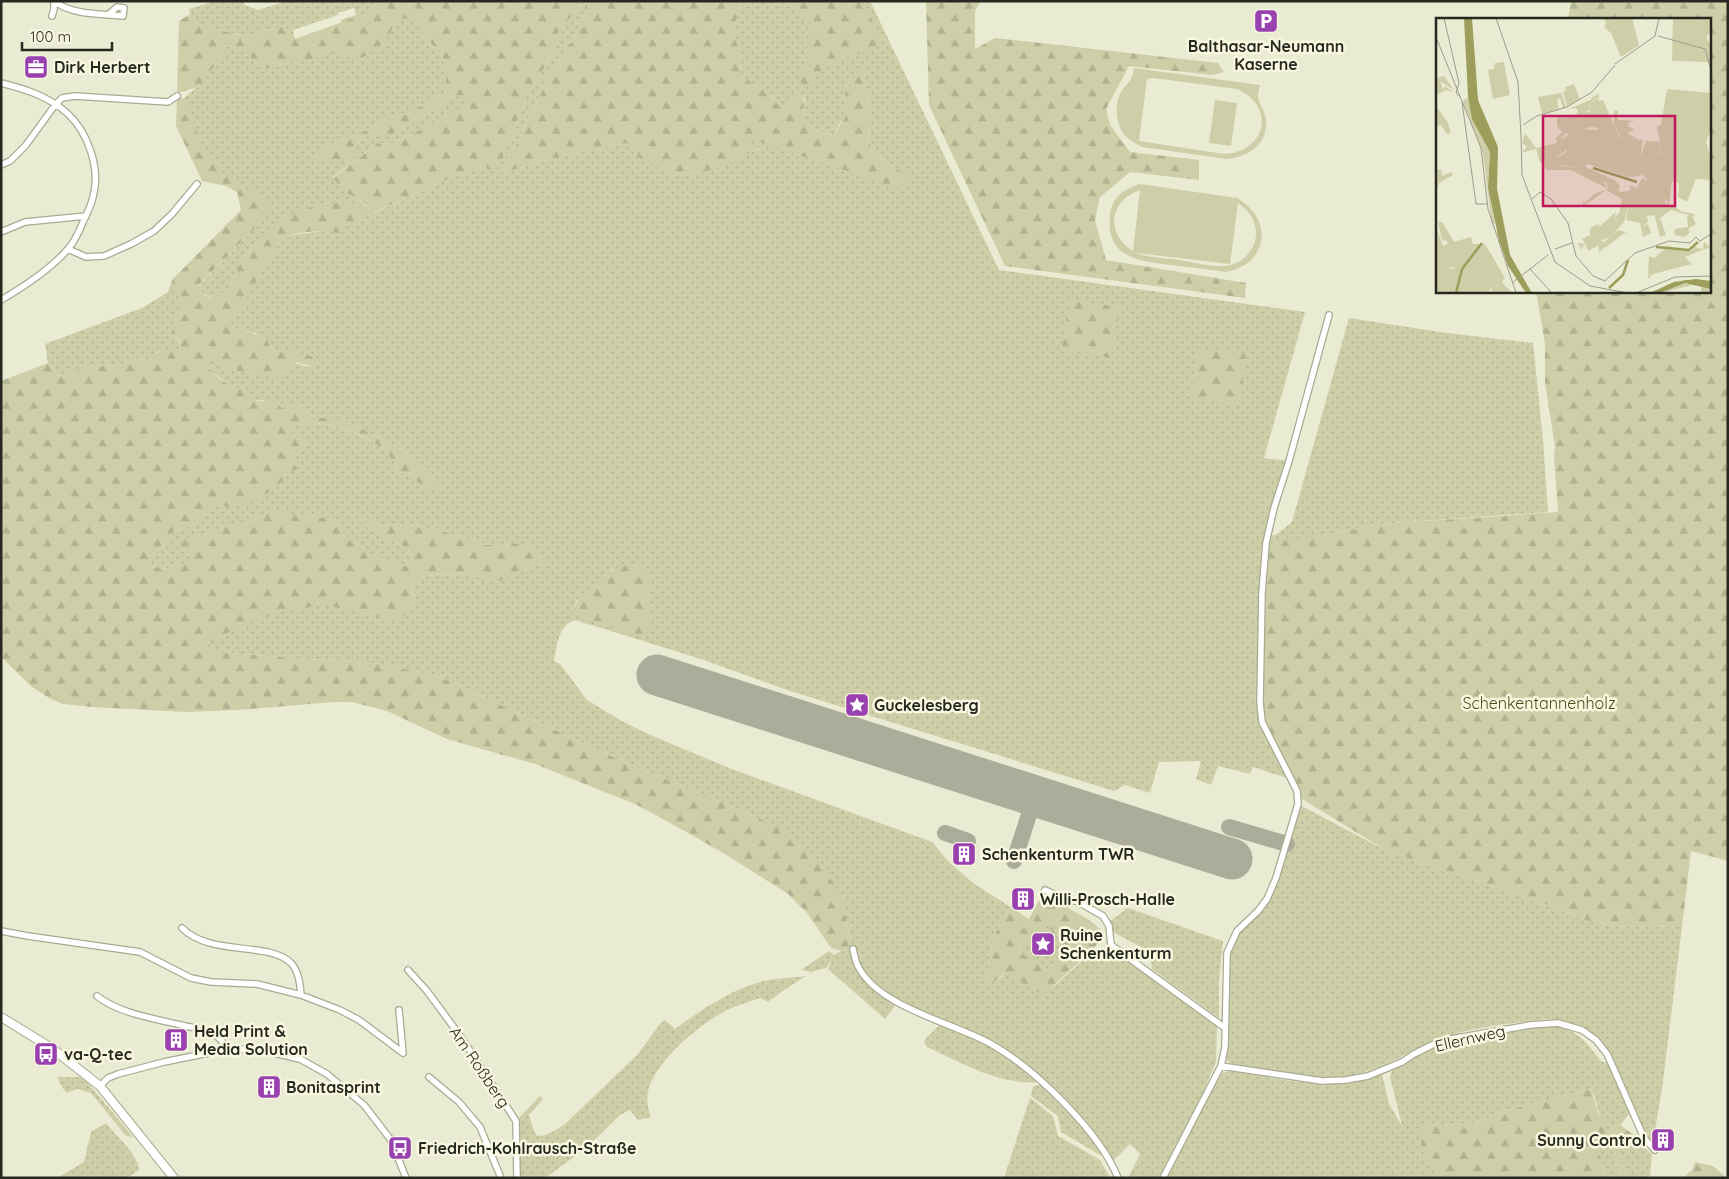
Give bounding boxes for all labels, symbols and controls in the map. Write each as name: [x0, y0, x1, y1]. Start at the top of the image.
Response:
parking icon: Balthasar-Neumann Kaserne: [1253, 8, 1279, 34]
inset map: [1436, 18, 1712, 292]
scale bar: [22, 20, 112, 52]
text: 100 m: [30, 27, 71, 46]
place label: Balthasar-Neumann Kaserne: [1188, 36, 1344, 74]
office icon: Dirk Herbert: [23, 54, 49, 80]
place label: Dirk Herbert: [54, 57, 151, 77]
place icon: Guckelesberg: [844, 692, 870, 718]
park label: Schenkentannenholz: [1462, 693, 1616, 713]
place label: Guckelesberg: [874, 695, 979, 715]
building icon: Schenkenturm TWR: [951, 841, 977, 867]
place label: Schenkenturm TWR: [982, 844, 1134, 864]
building icon: Willi-Prosch-Halle: [1010, 886, 1036, 912]
place label: Willi-Prosch-Halle: [1040, 889, 1175, 909]
place label: Ruine Schenkenturm: [1060, 925, 1172, 963]
place icon: Ruine Schenkenturm: [1030, 931, 1056, 957]
street label: Ellernweg: [1433, 1020, 1507, 1056]
place label: Held Print & Media Solution: [194, 1021, 308, 1059]
street label: Am Roßberg: [445, 1022, 515, 1112]
building icon: Held Print & Media Solution: [163, 1027, 189, 1053]
bus stop icon: va-Q-tec: [33, 1041, 59, 1067]
place label: va-Q-tec: [64, 1044, 132, 1064]
building icon: Bonitasprint: [256, 1074, 282, 1100]
place label: Bonitasprint: [286, 1077, 381, 1097]
building icon: Sunny Control: [1650, 1127, 1676, 1153]
place label: Sunny Control: [1537, 1130, 1646, 1150]
bus stop icon: Friedrich-Kohlrausch-Straße: [387, 1135, 413, 1161]
place label: Friedrich-Kohlrausch-Straße: [418, 1138, 636, 1158]

